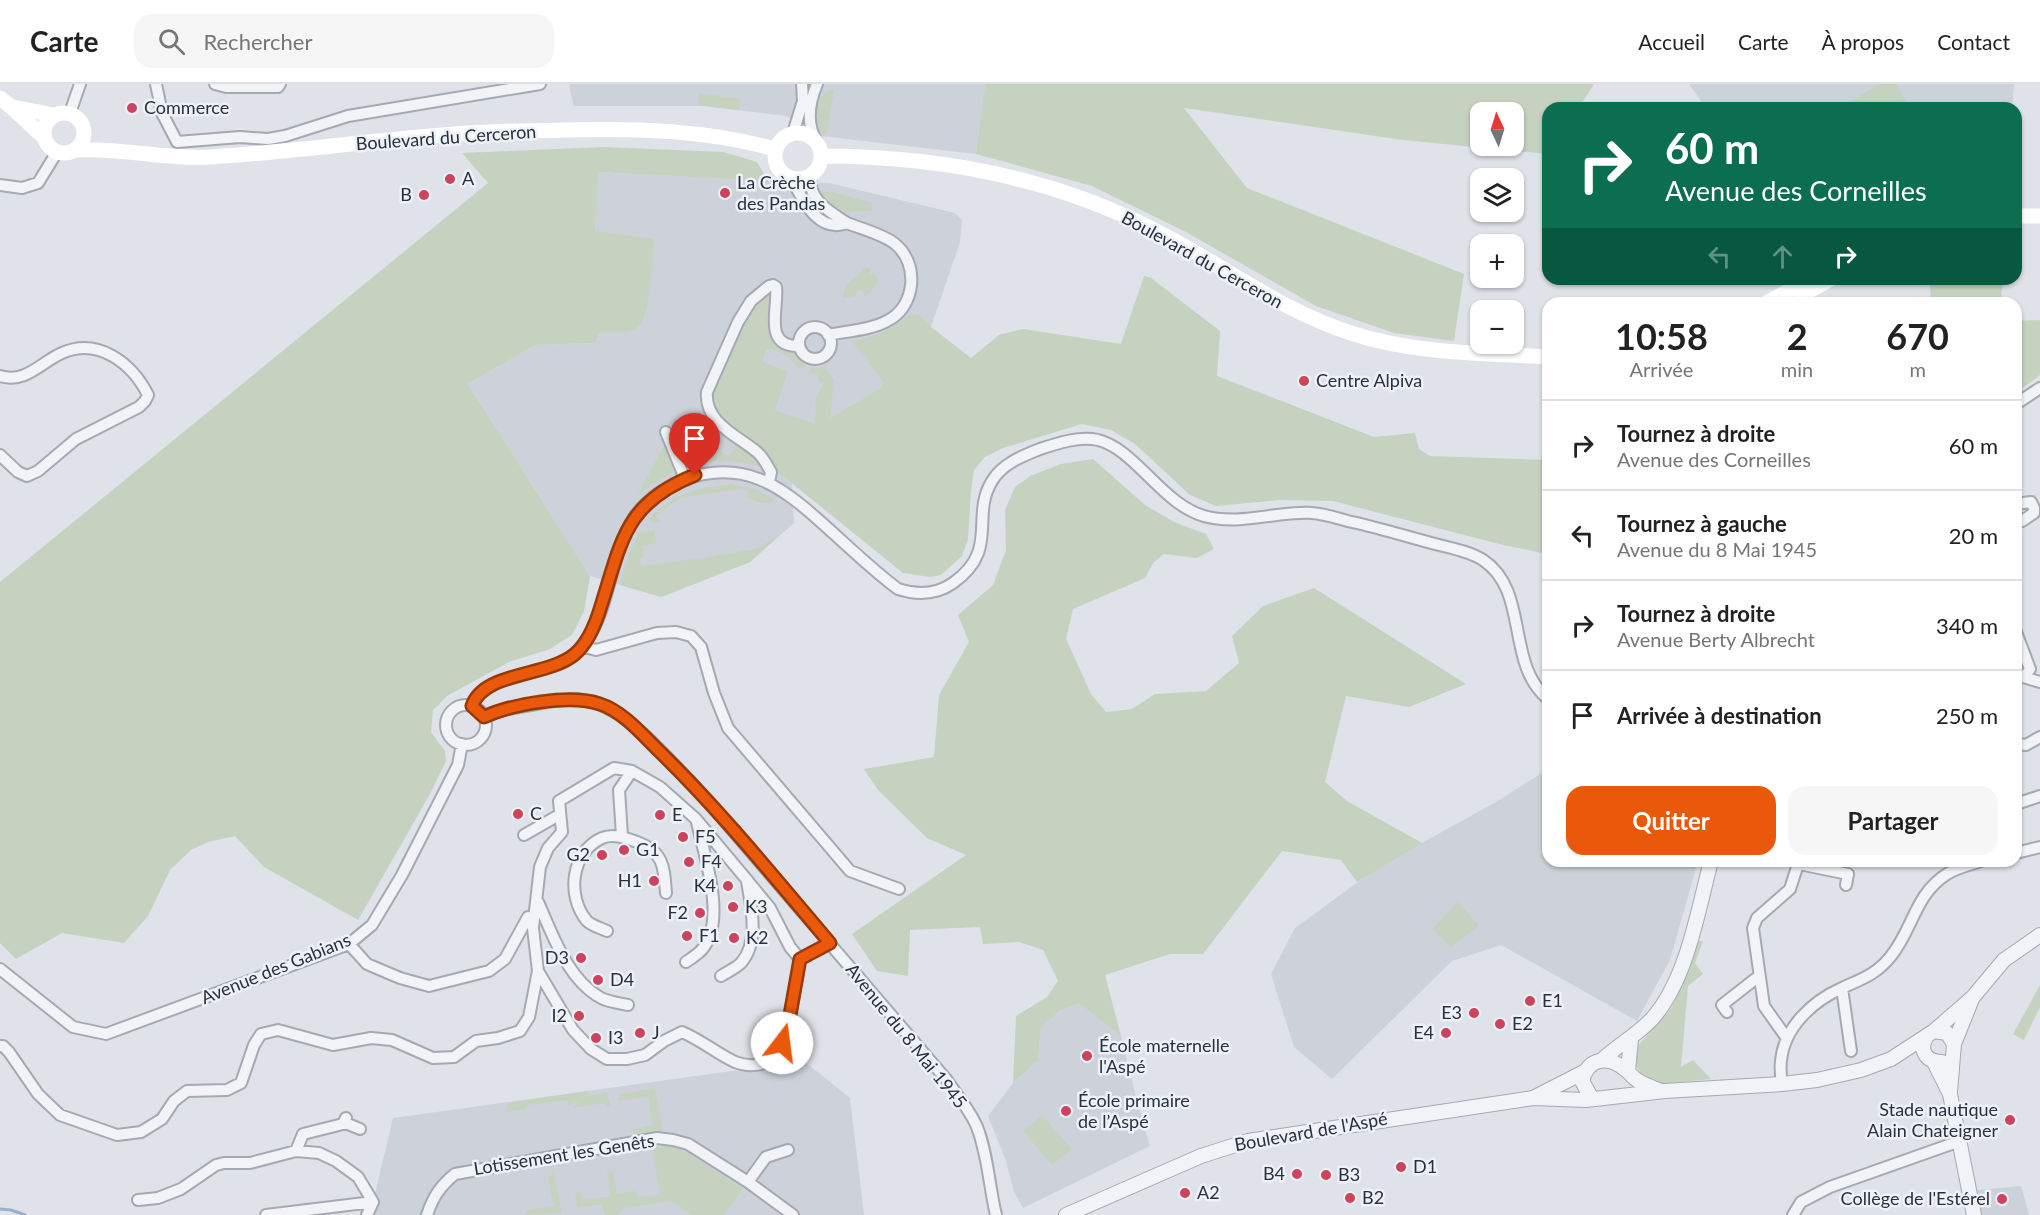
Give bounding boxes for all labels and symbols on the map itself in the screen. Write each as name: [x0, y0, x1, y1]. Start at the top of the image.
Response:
place label: Commerce: [144, 96, 229, 118]
marker: Commerce: [125, 101, 139, 115]
north arrow: [1470, 102, 1524, 156]
street label: Boulevard du Cerceron: [355, 120, 537, 154]
place label: A: [462, 167, 475, 189]
place label: La Crèche des Pandas: [737, 171, 826, 214]
marker: A: [443, 172, 457, 186]
place label: B: [400, 183, 412, 205]
marker: La Crèche des Pandas: [718, 186, 732, 200]
marker: B: [417, 188, 431, 202]
street label: Boulevard du Cerceron: [1118, 206, 1287, 313]
place label: Centre Alpiva: [1316, 369, 1422, 391]
marker: Centre Alpiva: [1297, 374, 1311, 388]
pin: [669, 413, 720, 475]
place label: C: [530, 802, 542, 824]
place label: E: [672, 803, 682, 825]
marker: C: [511, 807, 525, 821]
marker: E: [653, 808, 667, 822]
place label: F5: [695, 825, 716, 847]
marker: F5: [676, 830, 690, 844]
place label: G1: [636, 838, 660, 860]
place label: G2: [566, 843, 590, 865]
marker: G1: [617, 843, 631, 857]
marker: G2: [595, 848, 609, 862]
place label: F4: [701, 850, 722, 872]
marker: F4: [682, 855, 696, 869]
place label: H1: [618, 869, 642, 891]
marker: H1: [647, 874, 661, 888]
place label: K4: [694, 874, 716, 896]
marker: K4: [721, 879, 735, 893]
place label: K3: [745, 895, 767, 917]
marker: K3: [726, 900, 740, 914]
place label: F2: [667, 901, 688, 923]
marker: F2: [693, 906, 707, 920]
place label: F1: [699, 924, 720, 946]
place label: K2: [746, 926, 768, 948]
street label: Avenue des Gabians: [198, 928, 354, 1008]
marker: F1: [680, 929, 694, 943]
marker: K2: [727, 931, 741, 945]
place label: D3: [545, 946, 569, 968]
marker: D3: [574, 951, 588, 965]
street label: Avenue du 8 Mai 1945: [842, 958, 972, 1112]
place label: D4: [610, 968, 634, 990]
marker: D4: [591, 973, 605, 987]
place label: E1: [1542, 989, 1563, 1011]
marker: E1: [1523, 994, 1537, 1008]
place label: E3: [1441, 1001, 1462, 1023]
place label: I2: [552, 1004, 567, 1026]
marker: E3: [1467, 1006, 1481, 1020]
marker: I2: [572, 1009, 586, 1023]
position arrow: [750, 1011, 814, 1075]
place label: E2: [1512, 1012, 1533, 1034]
marker: E2: [1493, 1017, 1507, 1031]
place label: J: [652, 1021, 660, 1043]
place label: E4: [1413, 1021, 1434, 1043]
place label: I3: [608, 1026, 623, 1048]
marker: J: [633, 1026, 647, 1040]
marker: E4: [1439, 1026, 1453, 1040]
marker: I3: [589, 1031, 603, 1045]
place label: École maternelle l'Aspé: [1099, 1034, 1230, 1077]
marker: École maternelle l'Aspé: [1080, 1049, 1094, 1063]
place label: École primaire de l’Aspé: [1078, 1089, 1190, 1132]
place label: Stade nautique Alain Chateigner: [1867, 1098, 1998, 1141]
marker: École primaire de l’Aspé: [1059, 1104, 1073, 1118]
street label: Boulevard de l'Aspé: [1233, 1107, 1389, 1155]
marker: Stade nautique Alain Chateigner: [2003, 1113, 2017, 1127]
street label: Lotissement les Genêts: [472, 1129, 656, 1179]
place label: D1: [1413, 1155, 1437, 1177]
marker: D1: [1394, 1160, 1408, 1174]
place label: B4: [1263, 1162, 1285, 1184]
place label: B3: [1338, 1163, 1360, 1185]
marker: B4: [1290, 1167, 1304, 1181]
marker: B3: [1319, 1168, 1333, 1182]
place label: A2: [1197, 1181, 1220, 1203]
marker: A2: [1178, 1186, 1192, 1200]
place label: B2: [1362, 1186, 1384, 1208]
place label: Collège de l'Estérel: [1841, 1187, 1990, 1209]
marker: B2: [1343, 1191, 1357, 1205]
marker: Collège de l'Estérel: [1995, 1192, 2009, 1206]

